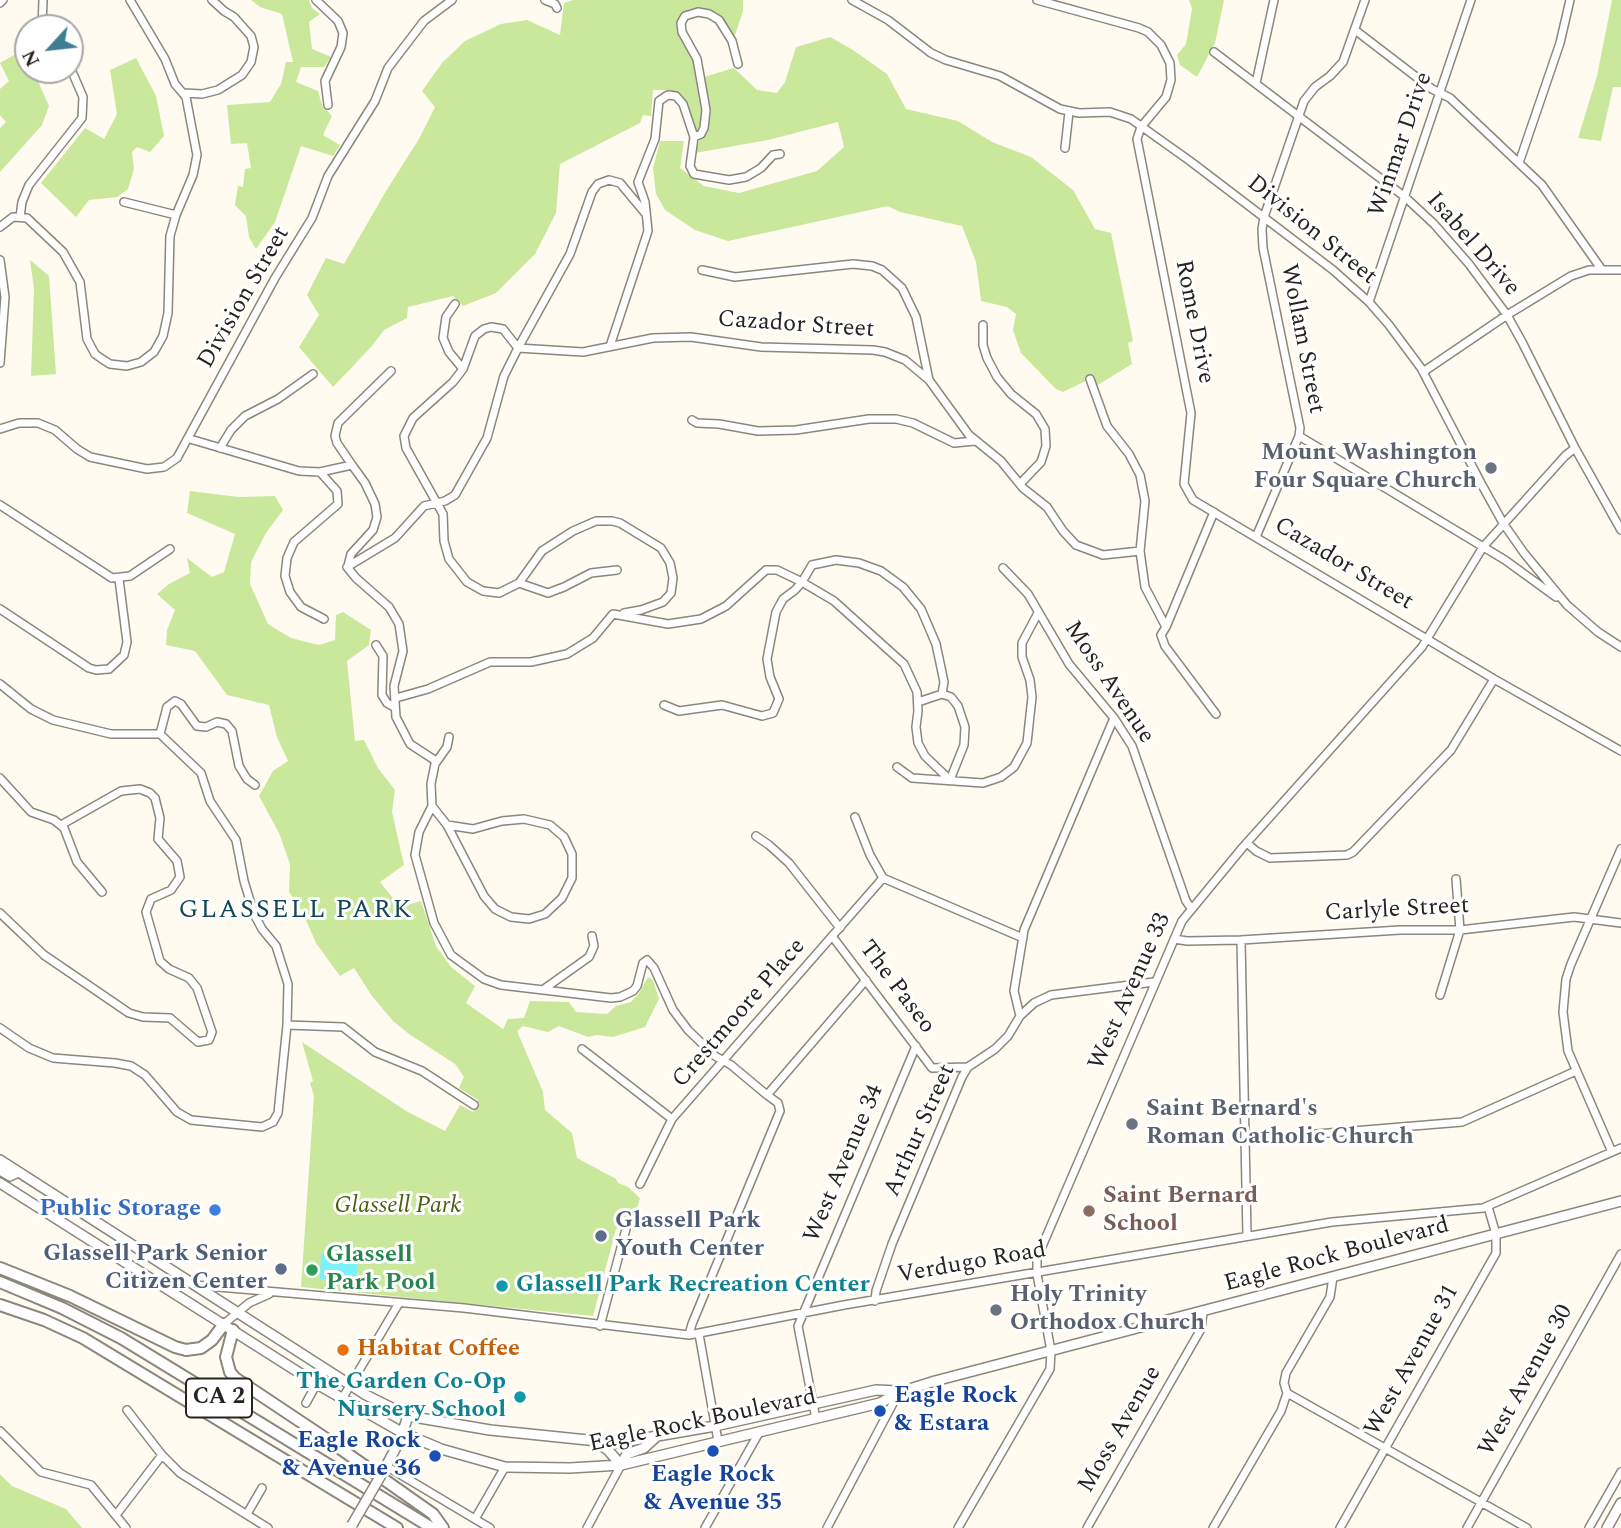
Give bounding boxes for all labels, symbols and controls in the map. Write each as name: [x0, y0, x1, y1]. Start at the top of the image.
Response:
north arrow: [14, 14, 84, 84]
text: N: [15, 44, 48, 71]
street label: Winmar Drive: [1364, 69, 1440, 221]
street label: Division Street: [1240, 170, 1382, 292]
street label: Isabel Drive: [1419, 187, 1525, 303]
street label: Division Street: [193, 222, 297, 374]
street label: Rome Drive: [1167, 257, 1219, 387]
street label: Wollam Street: [1272, 262, 1330, 416]
street label: Cazador Street: [717, 306, 875, 346]
place label: Mount Washington Four Square Church: [1254, 440, 1477, 496]
marker: Mount Washington Four Square Church: [1483, 460, 1499, 476]
street label: Cazador Street: [1268, 512, 1418, 618]
street label: Moss Avenue: [1056, 616, 1160, 750]
street label: Carlyle Street: [1324, 893, 1470, 929]
district label: GLASSELL PARK: [180, 896, 412, 928]
street label: West Avenue 33: [1084, 909, 1178, 1075]
street label: Crestmoore Place: [667, 933, 813, 1095]
street label: The Paseo: [852, 936, 940, 1040]
street label: Arthur Street: [879, 1060, 963, 1202]
street label: West Avenue 34: [799, 1081, 891, 1247]
place label: Saint Bernard's Roman Catholic Church: [1146, 1096, 1414, 1152]
marker: Saint Bernard's Roman Catholic Church: [1124, 1116, 1140, 1132]
place label: Saint Bernard School: [1103, 1183, 1258, 1239]
park label: Glassell Park: [335, 1193, 461, 1221]
place label: Public Storage: [40, 1196, 201, 1224]
marker: Public Storage: [207, 1202, 223, 1218]
marker: Saint Bernard School: [1081, 1203, 1097, 1219]
place label: Glassell Park Youth Center: [615, 1208, 764, 1264]
street label: Eagle Rock Boulevard: [1221, 1212, 1453, 1300]
marker: Glassell Park Youth Center: [593, 1228, 609, 1244]
street label: Verdugo Road: [895, 1237, 1049, 1291]
place label: Glassell Park Senior Citizen Center: [43, 1241, 267, 1297]
place label: Glassell Park Pool: [326, 1242, 436, 1298]
marker: Glassell Park Senior Citizen Center: [273, 1261, 289, 1277]
marker: Glassell Park Pool: [304, 1262, 320, 1278]
place label: Glassell Park Recreation Center: [516, 1272, 870, 1300]
marker: Glassell Park Recreation Center: [494, 1278, 510, 1294]
street label: West Avenue 31: [1360, 1280, 1466, 1442]
place label: Holy Trinity Orthodox Church: [1010, 1282, 1205, 1338]
street label: West Avenue 30: [1474, 1300, 1580, 1462]
marker: Holy Trinity Orthodox Church: [988, 1302, 1004, 1318]
place label: Habitat Coffee: [357, 1336, 520, 1364]
marker: Habitat Coffee: [335, 1342, 351, 1358]
street label: Moss Avenue: [1073, 1361, 1169, 1499]
place label: The Garden Co-Op Nursery School: [296, 1369, 506, 1425]
road number: CA 2: [186, 1378, 252, 1418]
place label: Eagle Rock & Estara: [894, 1383, 1018, 1439]
street label: Eagle Rock Boulevard: [587, 1384, 819, 1460]
marker: The Garden Co-Op Nursery School: [512, 1389, 528, 1405]
marker: Eagle Rock & Estara: [872, 1403, 888, 1419]
place label: Eagle Rock & Avenue 36: [282, 1428, 421, 1484]
marker: Eagle Rock & Avenue 35: [705, 1443, 721, 1459]
marker: Eagle Rock & Avenue 36: [427, 1448, 443, 1464]
place label: Eagle Rock & Avenue 35: [643, 1462, 783, 1518]

